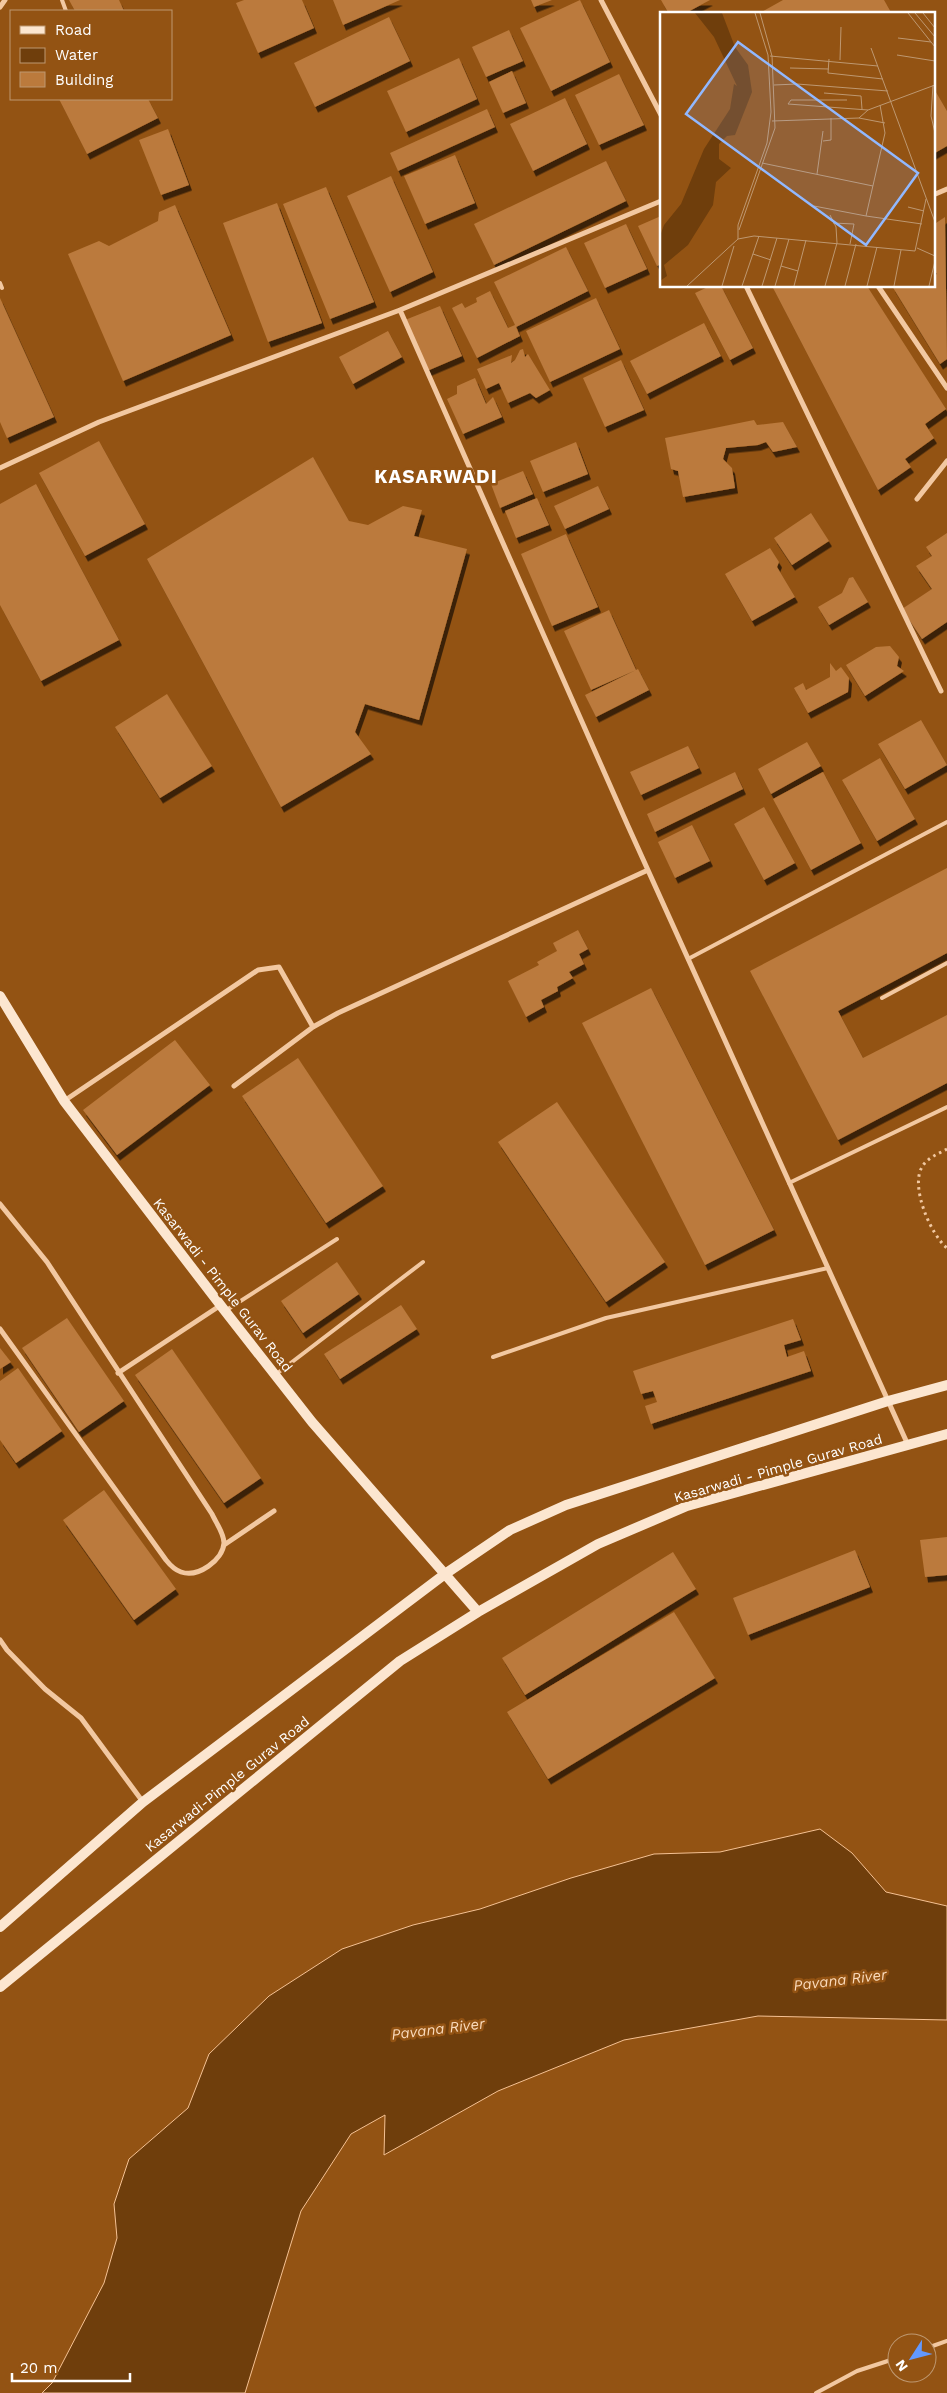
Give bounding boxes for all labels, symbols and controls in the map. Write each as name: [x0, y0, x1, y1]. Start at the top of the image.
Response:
legend: [10, 10, 172, 100]
inset map: [660, 12, 934, 288]
text: Road: [55, 21, 92, 39]
text: Water: [55, 46, 98, 64]
text: Building: [55, 71, 113, 89]
district label: KASARWADI: [374, 465, 498, 488]
street label: Kasarwadi - Pimple Gurav Road: [150, 1195, 296, 1375]
street label: Kasarwadi - Pimple Gurav Road: [672, 1431, 884, 1505]
street label: Kasarwadi-Pimple Gurav Road: [142, 1713, 312, 1855]
water label: Pavana River: [792, 1965, 889, 1995]
water label: Pavana River: [390, 2014, 487, 2044]
north arrow: [887, 2333, 937, 2383]
scale bar: [12, 2350, 130, 2382]
text: N: [892, 2357, 911, 2375]
text: 20 m: [20, 2359, 58, 2377]

